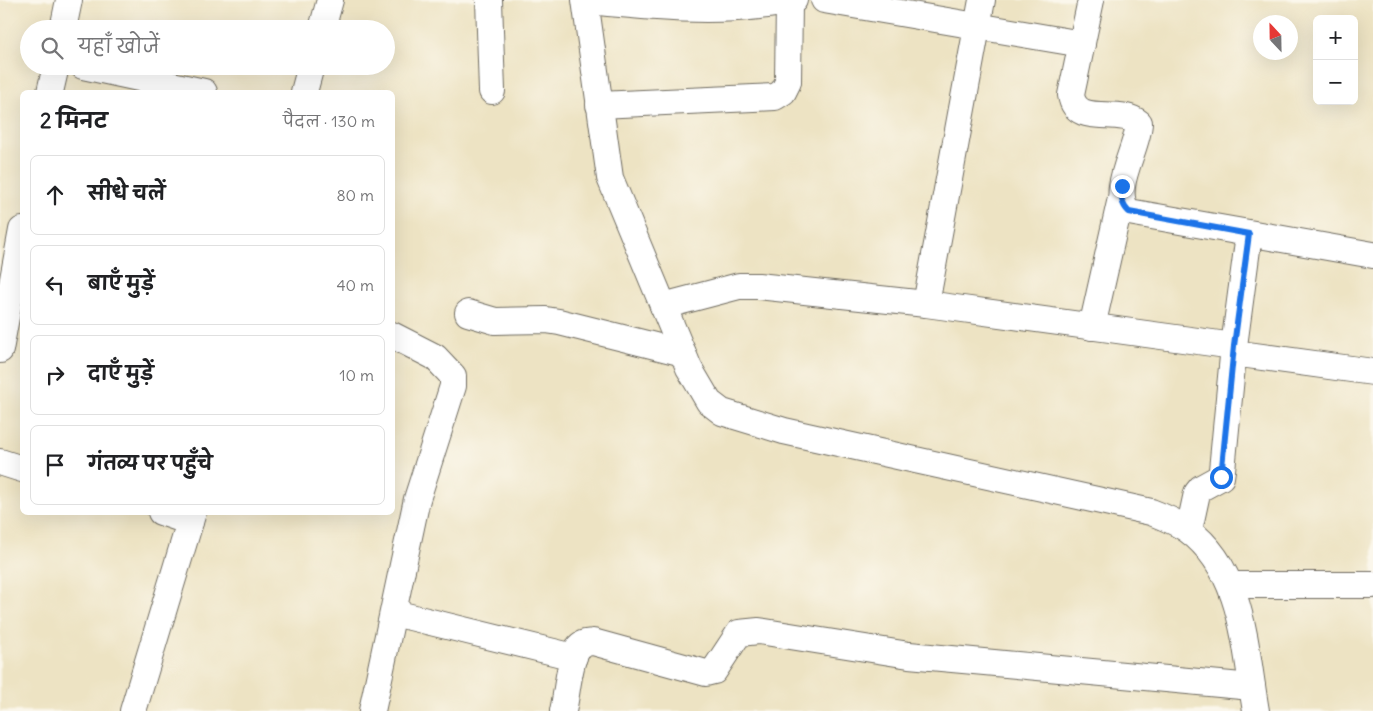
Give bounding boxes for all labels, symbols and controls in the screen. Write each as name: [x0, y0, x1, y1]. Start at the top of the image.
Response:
north arrow: [1253, 15, 1298, 60]
map controls: [1313, 15, 1358, 105]
button: +: [1313, 15, 1358, 60]
search box: [20, 20, 395, 75]
icon: search: [38, 34, 66, 62]
text: यहाँ खोजें: [78, 34, 159, 58]
button: −: [1313, 60, 1358, 105]
text: 2 मिनट: [40, 107, 107, 134]
text: पैदल · 130 m: [283, 111, 375, 131]
route end: [1111, 175, 1134, 198]
icon: ahead: [41, 181, 69, 209]
text: सीधे चलें: [88, 181, 165, 205]
text: 80 m: [336, 185, 374, 205]
icon: left: [41, 271, 69, 299]
text: बाएँ मुड़ें: [88, 271, 154, 295]
text: 40 m: [336, 275, 374, 295]
icon: right: [41, 361, 69, 389]
text: दाएँ मुड़ें: [88, 361, 154, 385]
text: 10 m: [339, 365, 374, 385]
icon: arrive: [41, 451, 69, 479]
text: गंतव्य पर पहुँचे: [88, 451, 213, 475]
route start: [1210, 466, 1233, 489]

